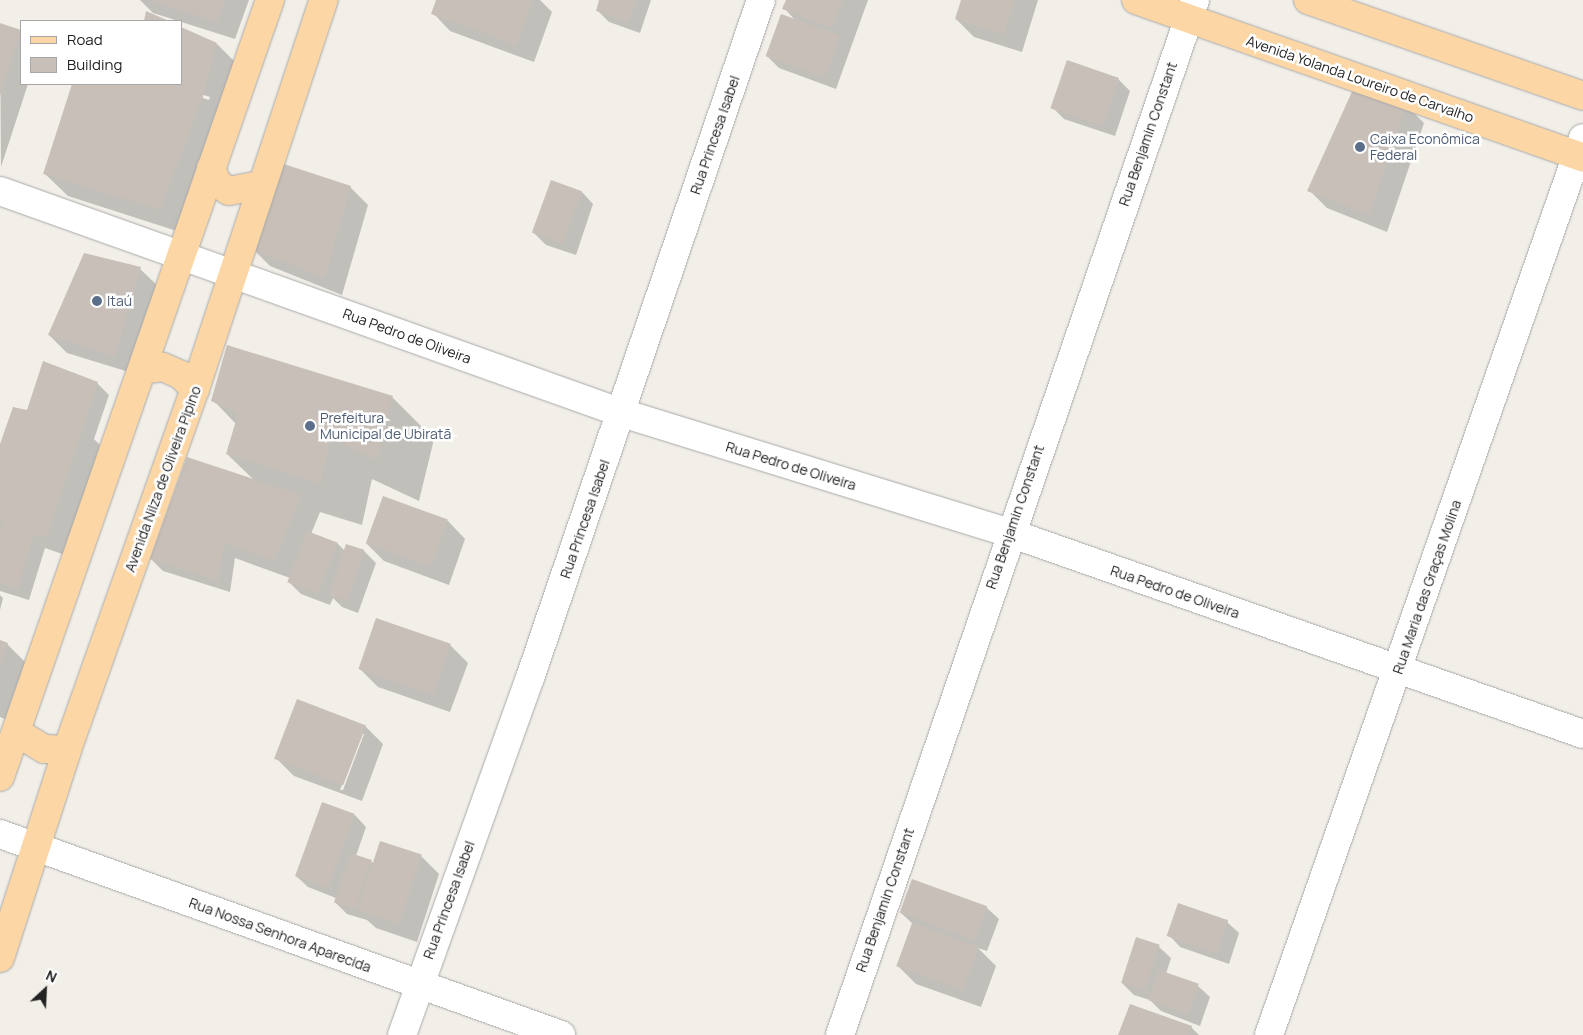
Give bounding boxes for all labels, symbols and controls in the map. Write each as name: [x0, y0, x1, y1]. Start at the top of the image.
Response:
legend: [20, 20, 182, 85]
text: Road: [67, 29, 103, 50]
street label: Avenida Yolanda Loureiro de Carvalho: [1244, 32, 1476, 126]
text: Building: [67, 54, 122, 75]
street label: Rua Benjamin Constant: [1115, 60, 1181, 208]
street label: Rua Princesa Isabel: [687, 73, 743, 197]
place label: Caixa Econômica Federal: [1370, 131, 1480, 164]
marker: Caixa Econômica Federal: [1354, 141, 1366, 153]
place label: Itaú: [107, 293, 132, 309]
marker: Itaú: [91, 295, 103, 307]
street label: Rua Pedro de Oliveira: [341, 305, 473, 367]
street label: Avenida Nilza de Oliveira Pipino: [121, 384, 205, 574]
place label: Prefeitura Municipal de Ubiratã: [320, 410, 451, 442]
marker: Prefeitura Municipal de Ubiratã: [304, 420, 316, 432]
street label: Rua Pedro de Oliveira: [724, 438, 858, 494]
street label: Rua Benjamin Constant: [982, 443, 1048, 591]
street label: Rua Princesa Isabel: [557, 457, 613, 581]
street label: Rua Maria das Graças Molina: [1389, 498, 1465, 676]
street label: Rua Pedro de Oliveira: [1108, 562, 1242, 622]
street label: Rua Benjamin Constant: [852, 826, 918, 974]
street label: Rua Princesa Isabel: [420, 839, 478, 961]
street label: Rua Nossa Senhora Aparecida: [187, 894, 373, 976]
north arrow: [20, 965, 70, 1015]
text: N: [43, 965, 60, 987]

